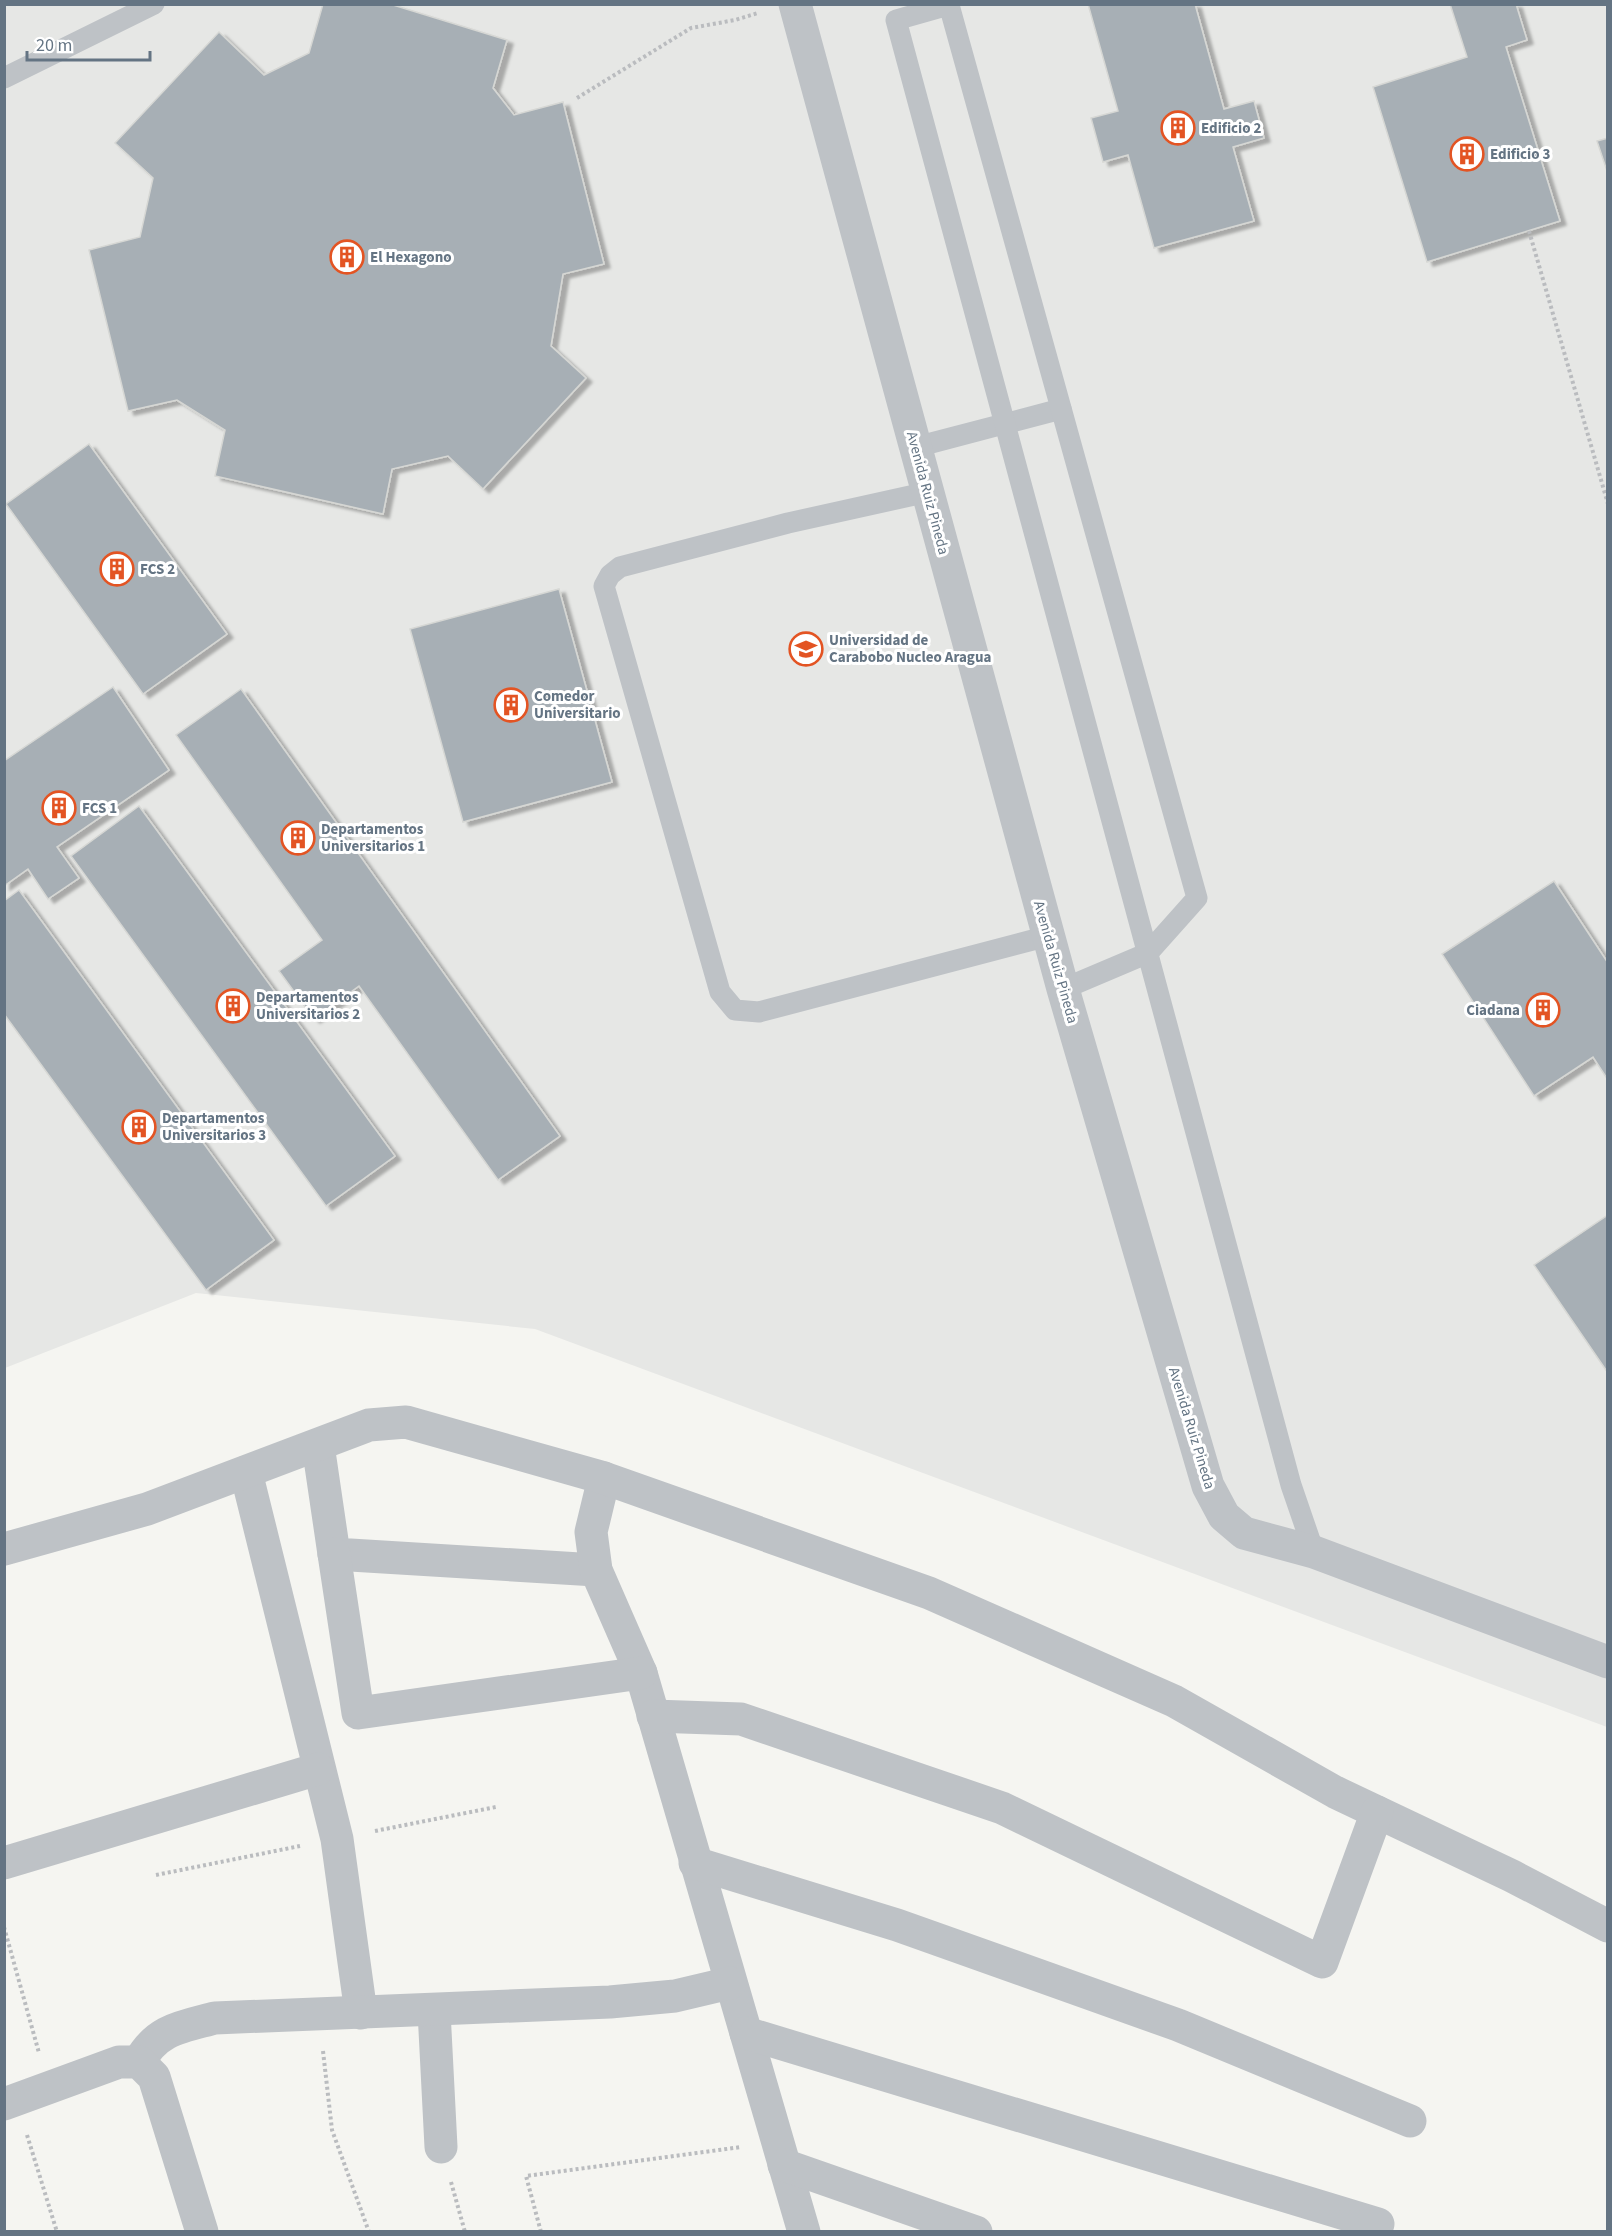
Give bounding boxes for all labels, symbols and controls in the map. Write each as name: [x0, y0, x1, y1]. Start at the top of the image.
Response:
scale bar: [27, 24, 150, 62]
text: 20 m: [36, 33, 72, 58]
building icon: Edificio 2: [1160, 110, 1196, 146]
place label: Edificio 2: [1201, 118, 1262, 139]
building icon: Edificio 3: [1449, 136, 1485, 172]
place label: Edificio 3: [1490, 144, 1551, 165]
building icon: El Hexagono: [329, 239, 365, 275]
place label: El Hexagono: [370, 247, 452, 268]
street label: Avenida Ruiz Pineda: [901, 429, 954, 557]
building icon: FCS 2: [99, 551, 135, 587]
place label: FCS 2: [140, 559, 175, 580]
place label: Universidad de Carabobo Nucleo Aragua: [829, 630, 991, 668]
school or university icon: Universidad de Carabobo Nucleo Aragua: [788, 631, 824, 667]
place label: Comedor Universitario: [534, 686, 621, 724]
building icon: Comedor Universitario: [493, 687, 529, 723]
building icon: FCS 1: [41, 790, 77, 826]
place label: FCS 1: [82, 798, 117, 819]
place label: Departamentos Universitarios 1: [321, 819, 425, 857]
building icon: Departamentos Universitarios 1: [280, 820, 316, 856]
street label: Avenida Ruiz Pineda: [1028, 898, 1083, 1026]
place label: Departamentos Universitarios 2: [256, 987, 360, 1025]
building icon: Departamentos Universitarios 2: [215, 988, 251, 1024]
building icon: Ciadana: [1525, 992, 1561, 1028]
place label: Ciadana: [1466, 1000, 1520, 1021]
place label: Departamentos Universitarios 3: [162, 1108, 266, 1146]
building icon: Departamentos Universitarios 3: [121, 1109, 157, 1145]
street label: Avenida Ruiz Pineda: [1163, 1365, 1220, 1492]

